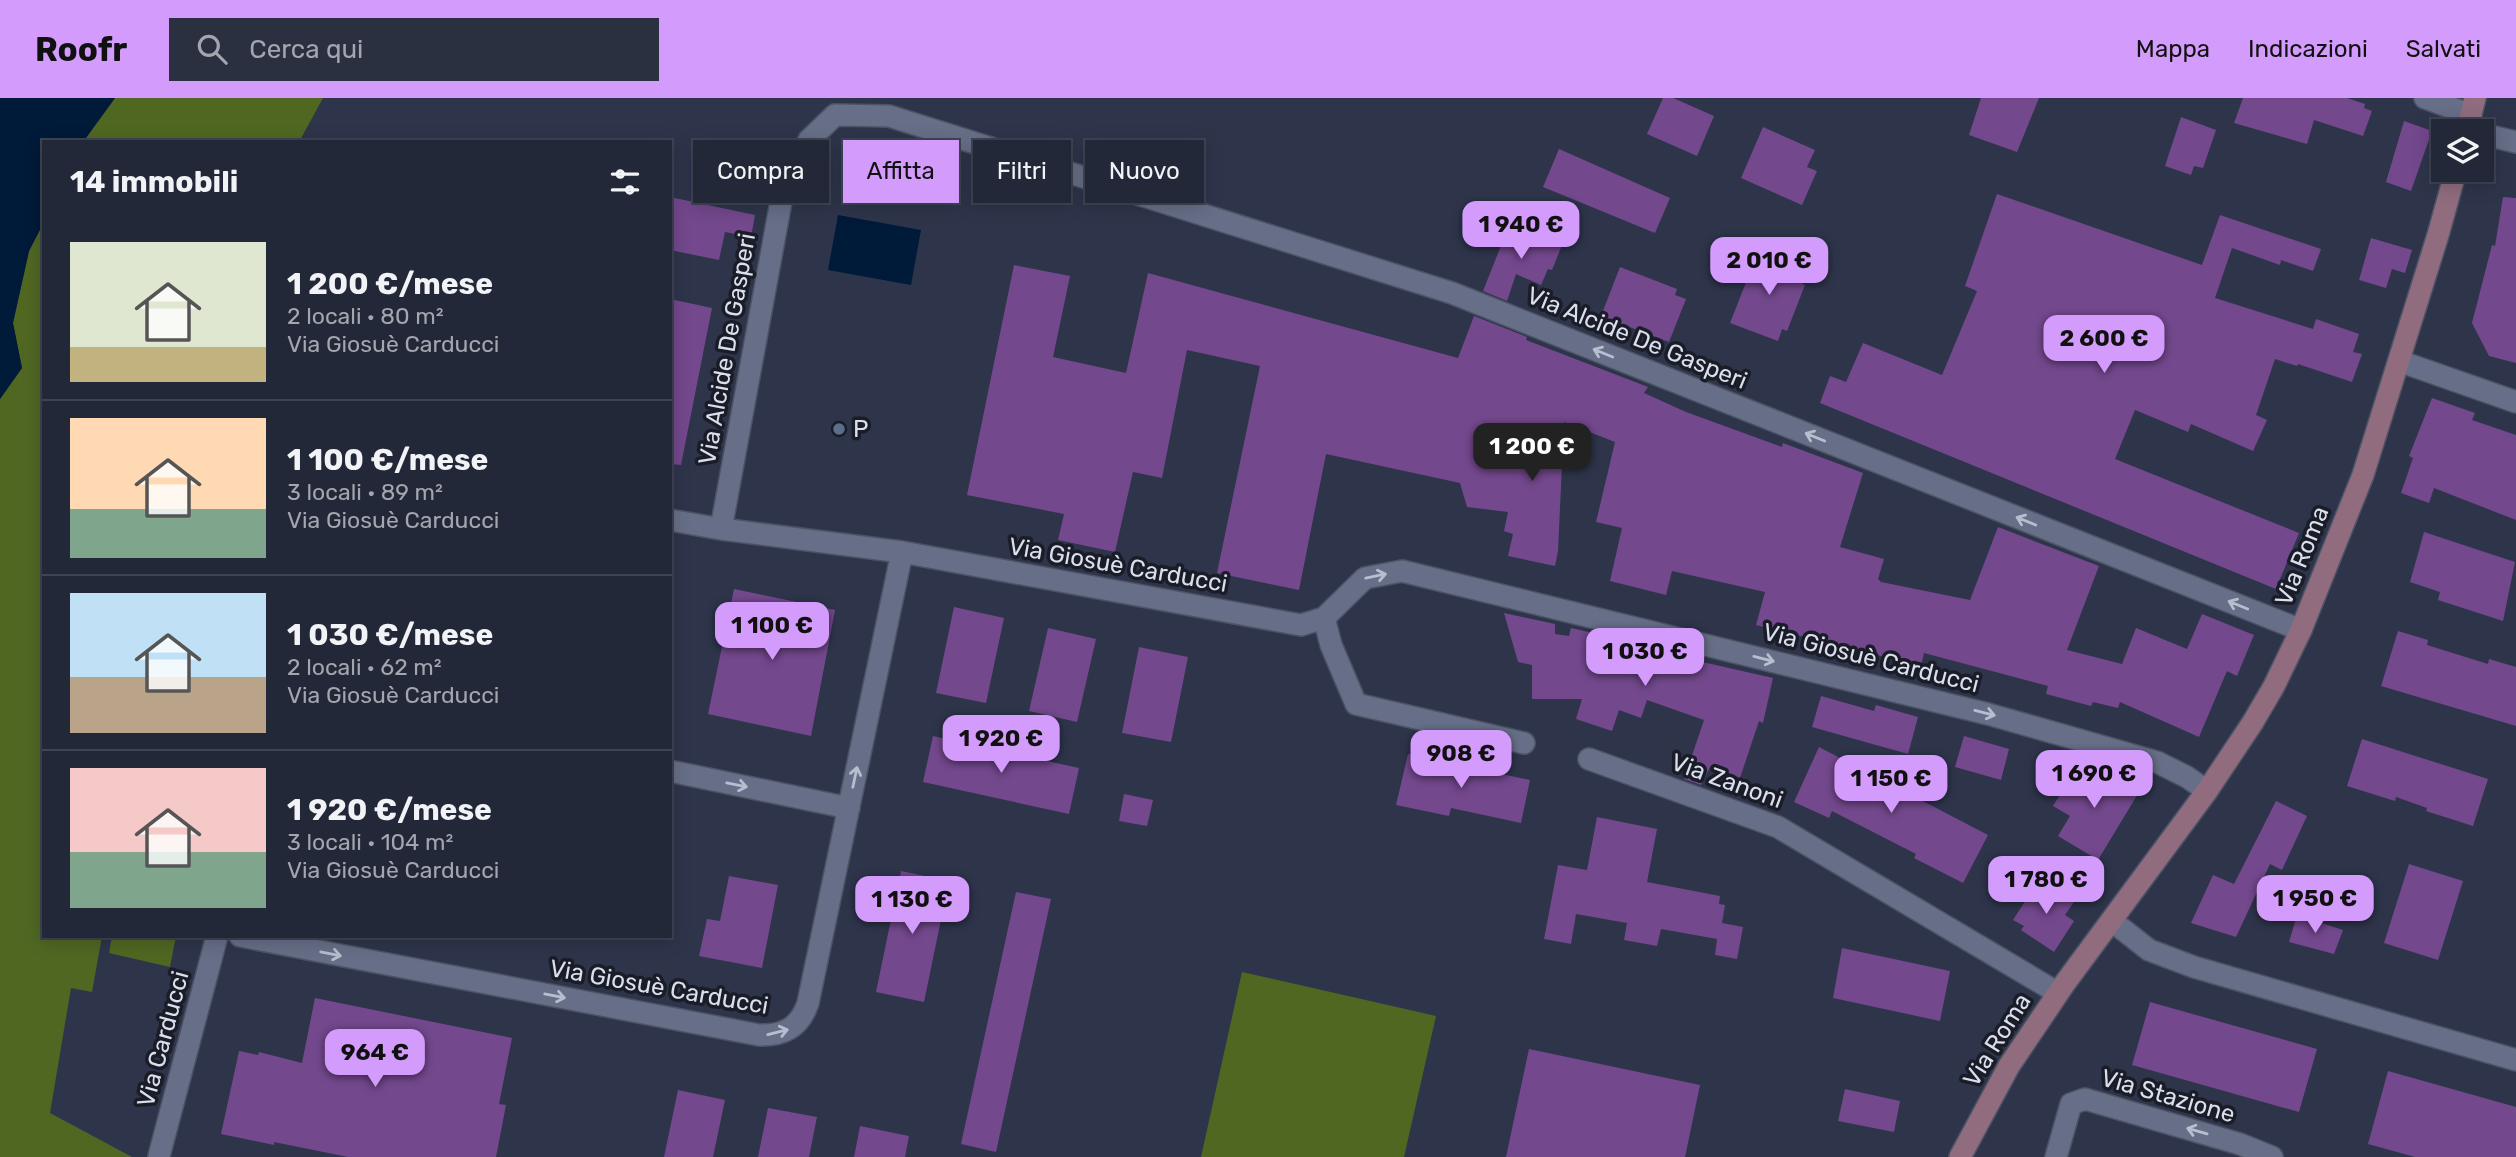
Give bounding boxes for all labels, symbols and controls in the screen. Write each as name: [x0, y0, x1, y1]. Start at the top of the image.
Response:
search box: [169, 18, 659, 81]
text: Roofr: [35, 30, 127, 69]
icon: search: [193, 30, 231, 68]
text: Cerca qui: [249, 34, 363, 65]
text: Mappa: [2136, 35, 2210, 63]
text: Indicazioni: [2248, 35, 2368, 63]
text: Salvati: [2406, 35, 2481, 63]
map controls: [2431, 119, 2494, 182]
button: layers: [2431, 119, 2494, 182]
chip: Compra: [693, 140, 829, 203]
chip: Affitta: [843, 140, 959, 203]
chip: Filtri: [973, 140, 1071, 203]
chip: Nuovo: [1085, 140, 1204, 203]
icon: filters: [606, 163, 644, 201]
text: 14 immobili: [70, 164, 238, 200]
pin: 1 940 €: [1456, 202, 1586, 261]
text: 1 940 €: [1478, 210, 1564, 238]
street label: Via Alcide De Gasperi: [693, 231, 761, 467]
pin: 2 010 €: [1704, 238, 1834, 297]
text: 2 010 €: [1726, 246, 1812, 274]
text: 1 200 €/mese: [287, 266, 493, 302]
icon: home: [126, 270, 210, 354]
street label: Via Alcide De Gasperi: [1523, 281, 1751, 395]
text: 2 locali · 80 m²: [287, 302, 444, 330]
pin: 2 600 €: [2039, 316, 2169, 375]
text: 2 600 €: [2059, 324, 2149, 352]
text: Via Giosuè Carducci: [287, 330, 499, 358]
one-way arrow: [1593, 346, 1615, 359]
place label: P: [853, 415, 868, 443]
marker: P: [831, 421, 847, 437]
pin: 1 200 €: [1467, 424, 1597, 483]
one-way arrow: [1804, 430, 1826, 443]
text: 1 200 €: [1489, 432, 1575, 460]
text: 1 100 €/mese: [287, 442, 488, 478]
icon: home: [126, 446, 210, 530]
text: 3 locali · 89 m²: [287, 478, 443, 506]
street label: Via Roma: [2269, 502, 2335, 610]
text: Via Giosuè Carducci: [287, 506, 499, 534]
one-way arrow: [2016, 513, 2037, 526]
street label: Via Giosuè Carducci: [1006, 532, 1230, 598]
one-way arrow: [1364, 569, 1387, 583]
one-way arrow: [2227, 597, 2249, 610]
pin: 1 100 €: [707, 602, 837, 662]
text: 1 100 €: [731, 611, 813, 639]
text: 1 030 €/mese: [287, 617, 493, 653]
street label: Via Giosuè Carducci: [1760, 618, 1982, 698]
icon: home: [126, 621, 210, 705]
pin: 1 030 €: [1580, 628, 1710, 688]
text: 1 030 €: [1602, 637, 1688, 665]
text: 2 locali · 62 m²: [287, 653, 442, 681]
one-way arrow: [1752, 653, 1775, 666]
text: Via Giosuè Carducci: [287, 681, 499, 709]
one-way arrow: [1973, 707, 1996, 720]
pin: 1 920 €: [936, 716, 1066, 775]
text: 1 920 €: [959, 724, 1043, 752]
pin: 908 €: [1412, 730, 1510, 790]
text: 908 €: [1427, 739, 1495, 767]
street label: Via Zanoni: [1667, 748, 1787, 814]
pin: 1 690 €: [2029, 750, 2159, 810]
pin: 1 150 €: [1826, 756, 1956, 815]
text: 1 690 €: [2052, 759, 2136, 787]
text: 1 150 €: [1850, 764, 1932, 792]
one-way arrow: [849, 766, 863, 789]
one-way arrow: [725, 778, 748, 792]
text: 1 920 €/mese: [287, 792, 492, 828]
icon: home: [126, 796, 210, 880]
text: 3 locali · 104 m²: [287, 828, 453, 856]
text: Via Giosuè Carducci: [287, 856, 499, 884]
pin: 1 780 €: [1981, 856, 2111, 916]
text: 1 780 €: [2004, 865, 2088, 893]
pin: 1 130 €: [847, 876, 977, 936]
pin: 1 950 €: [2250, 876, 2380, 935]
text: 1 950 €: [2273, 884, 2357, 912]
text: 1 130 €: [871, 885, 953, 913]
one-way arrow: [319, 947, 342, 961]
street label: Via Giosuè Carducci: [547, 954, 771, 1020]
street label: Via Carducci: [131, 968, 195, 1110]
street label: Via Roma: [1957, 988, 2037, 1092]
one-way arrow: [543, 990, 566, 1003]
one-way arrow: [766, 1025, 789, 1038]
pin: 964 €: [326, 1030, 424, 1089]
text: 964 €: [341, 1038, 409, 1066]
street label: Via Stazione: [2098, 1064, 2238, 1128]
one-way arrow: [2186, 1124, 2208, 1137]

